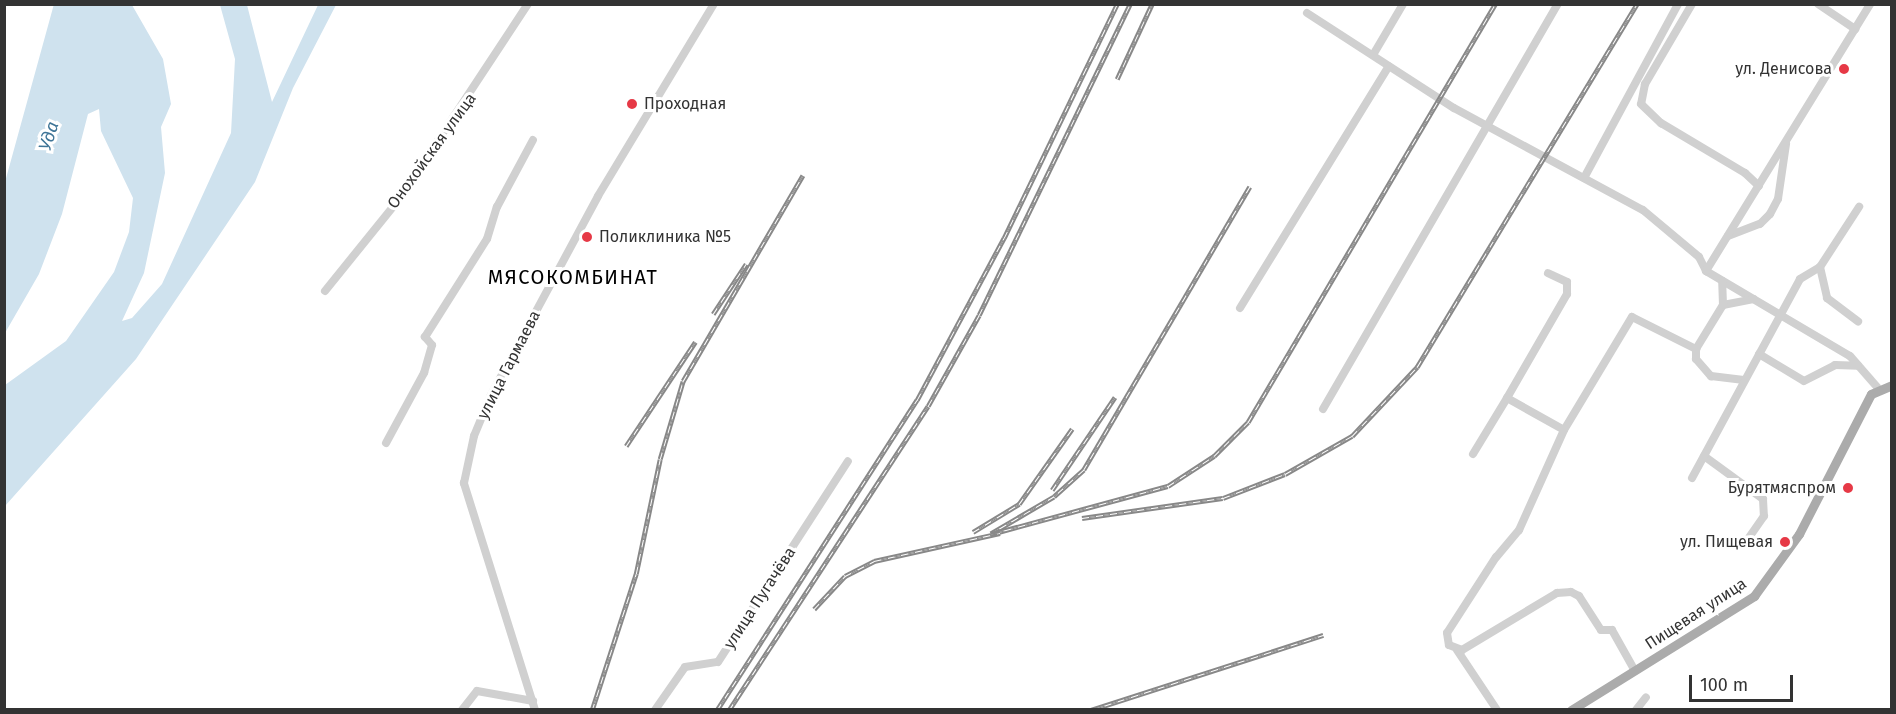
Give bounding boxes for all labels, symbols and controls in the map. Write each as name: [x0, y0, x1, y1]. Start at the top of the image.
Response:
place label: ул. Денисова: [1735, 59, 1832, 79]
marker: ул. Денисова: [1837, 62, 1851, 76]
street label: Онохойская улица: [384, 89, 480, 213]
place label: Проходная: [644, 94, 726, 114]
marker: Проходная: [625, 97, 639, 111]
water label: Уда: [34, 119, 64, 153]
place label: Поликлиника №5: [599, 227, 731, 247]
marker: Поликлиника №5: [580, 230, 594, 244]
district label: МЯСОКОМБИНАТ: [488, 265, 658, 289]
street label: улица Гармаева: [473, 308, 545, 422]
place label: Бурятмяспром: [1728, 478, 1836, 498]
marker: Бурятмяспром: [1841, 481, 1855, 495]
place label: ул. Пищевая: [1680, 532, 1773, 552]
marker: ул. Пищевая: [1778, 535, 1792, 549]
street label: улица Пугачёва: [720, 543, 800, 653]
street label: Пищевая улица: [1642, 574, 1750, 654]
scale bar: [1692, 663, 1796, 701]
text: 100 m: [1700, 674, 1748, 696]

